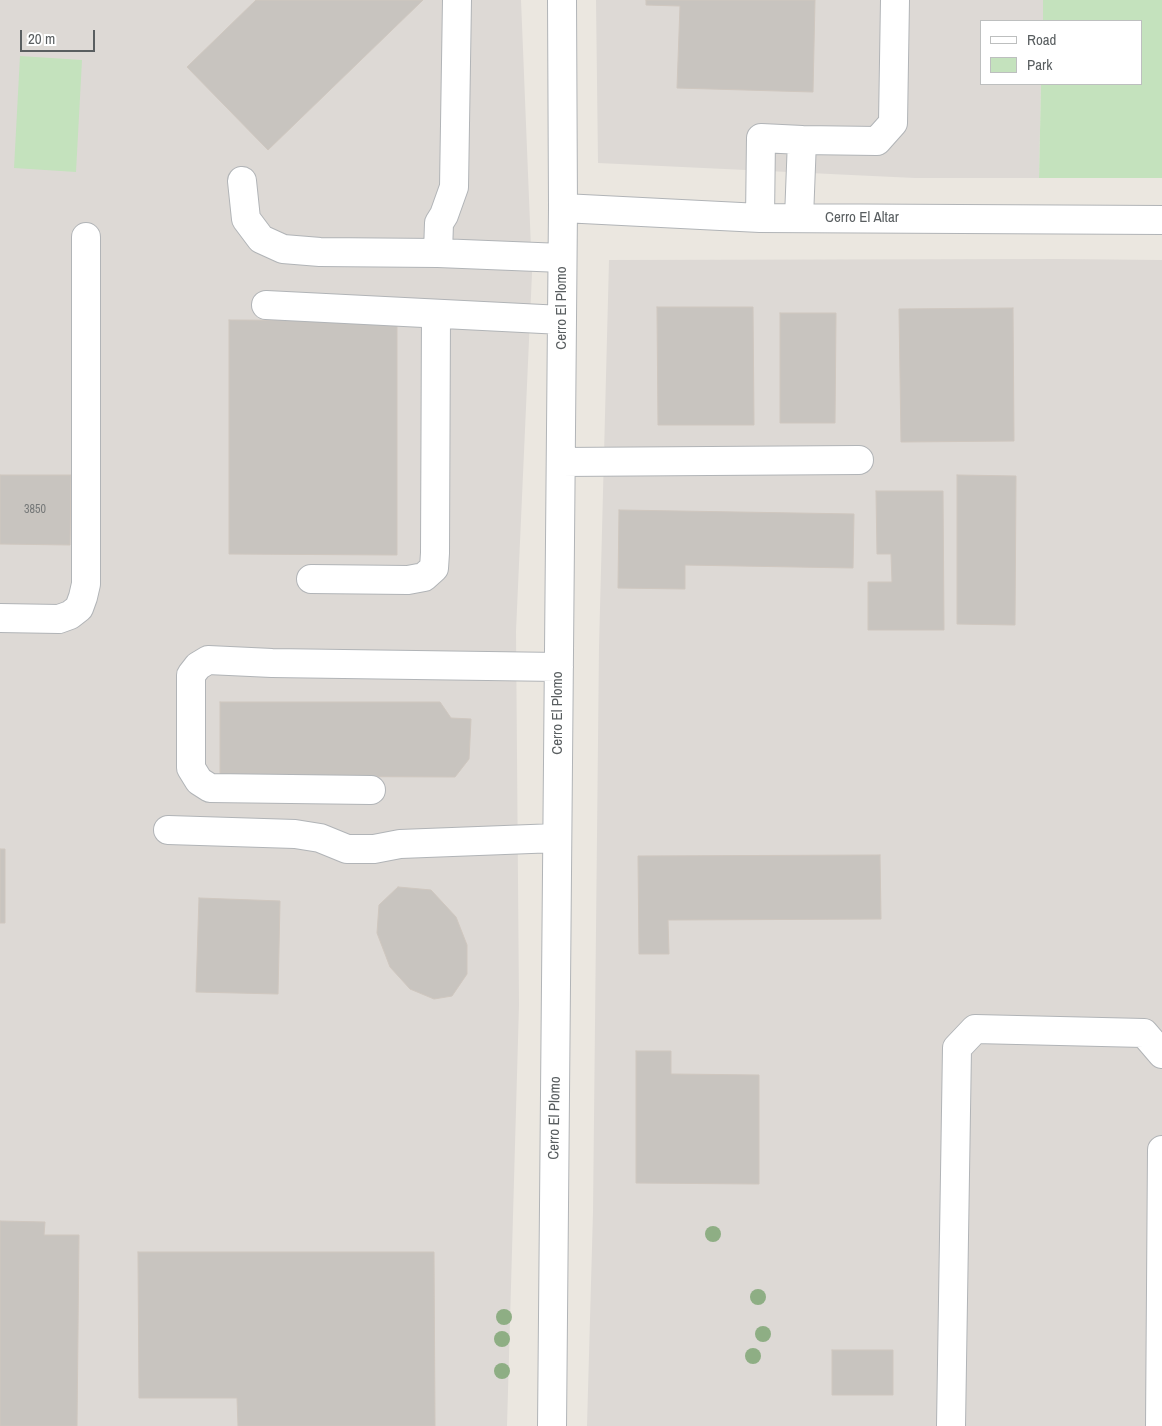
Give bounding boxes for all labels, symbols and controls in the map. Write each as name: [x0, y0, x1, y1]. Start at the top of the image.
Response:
scale bar: [22, 20, 98, 52]
legend: [980, 20, 1142, 85]
text: 20 m: [28, 28, 55, 49]
text: Road: [1027, 29, 1056, 50]
text: Park: [1027, 54, 1052, 75]
street label: Cerro El Altar: [825, 209, 899, 227]
street label: Cerro El Plomo: [553, 266, 571, 350]
house number: 3850: [24, 503, 46, 517]
street label: Cerro El Plomo: [549, 671, 567, 755]
street label: Cerro El Plomo: [545, 1076, 565, 1160]

